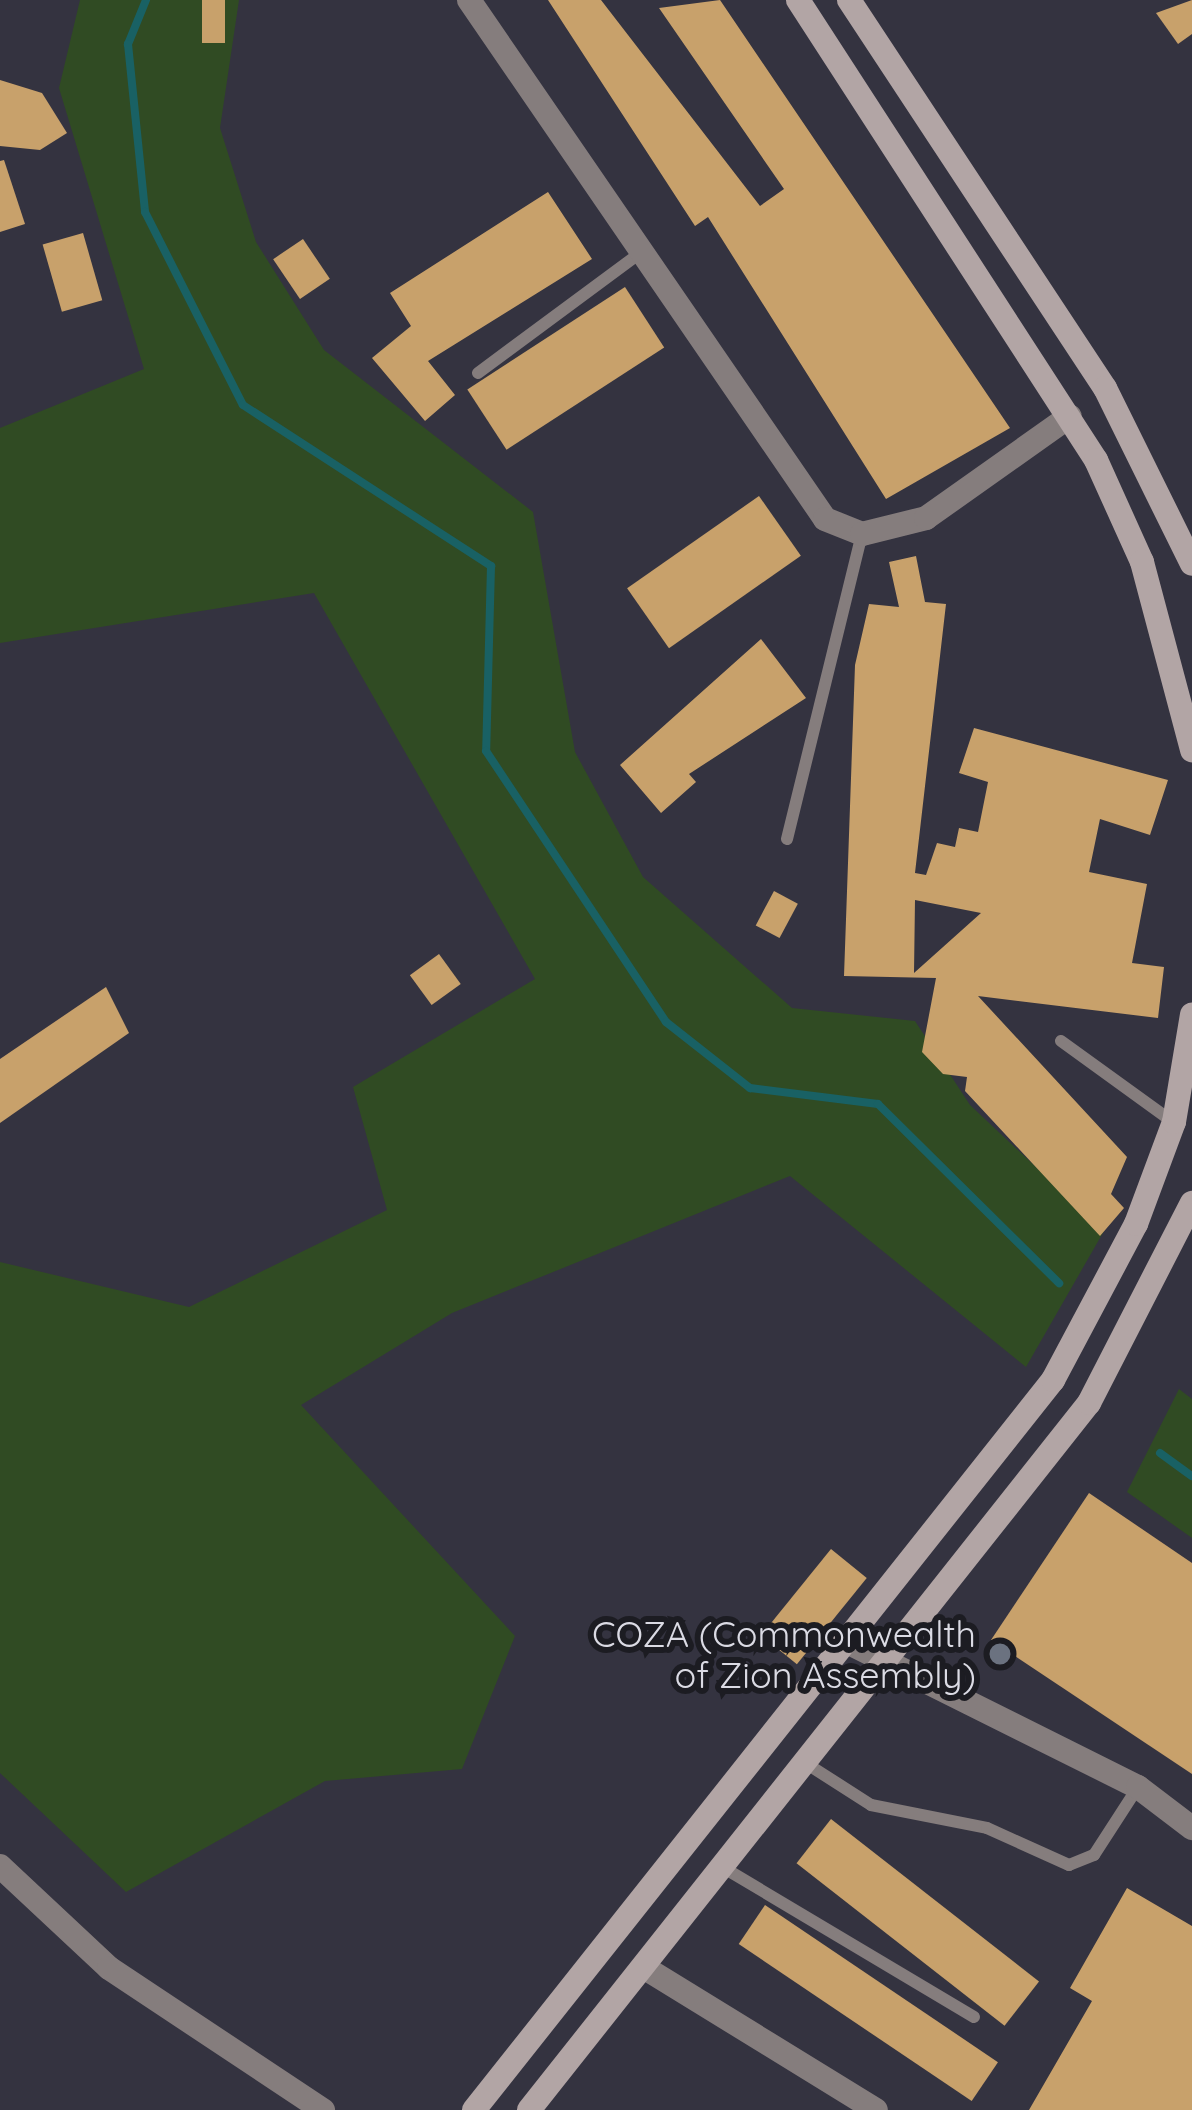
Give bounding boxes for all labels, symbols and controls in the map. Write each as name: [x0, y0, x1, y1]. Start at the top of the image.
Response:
place label: COZA (Commonwealth of Zion Assembly): [592, 1611, 976, 1696]
marker: COZA (Commonwealth of Zion Assembly): [987, 1641, 1013, 1667]

